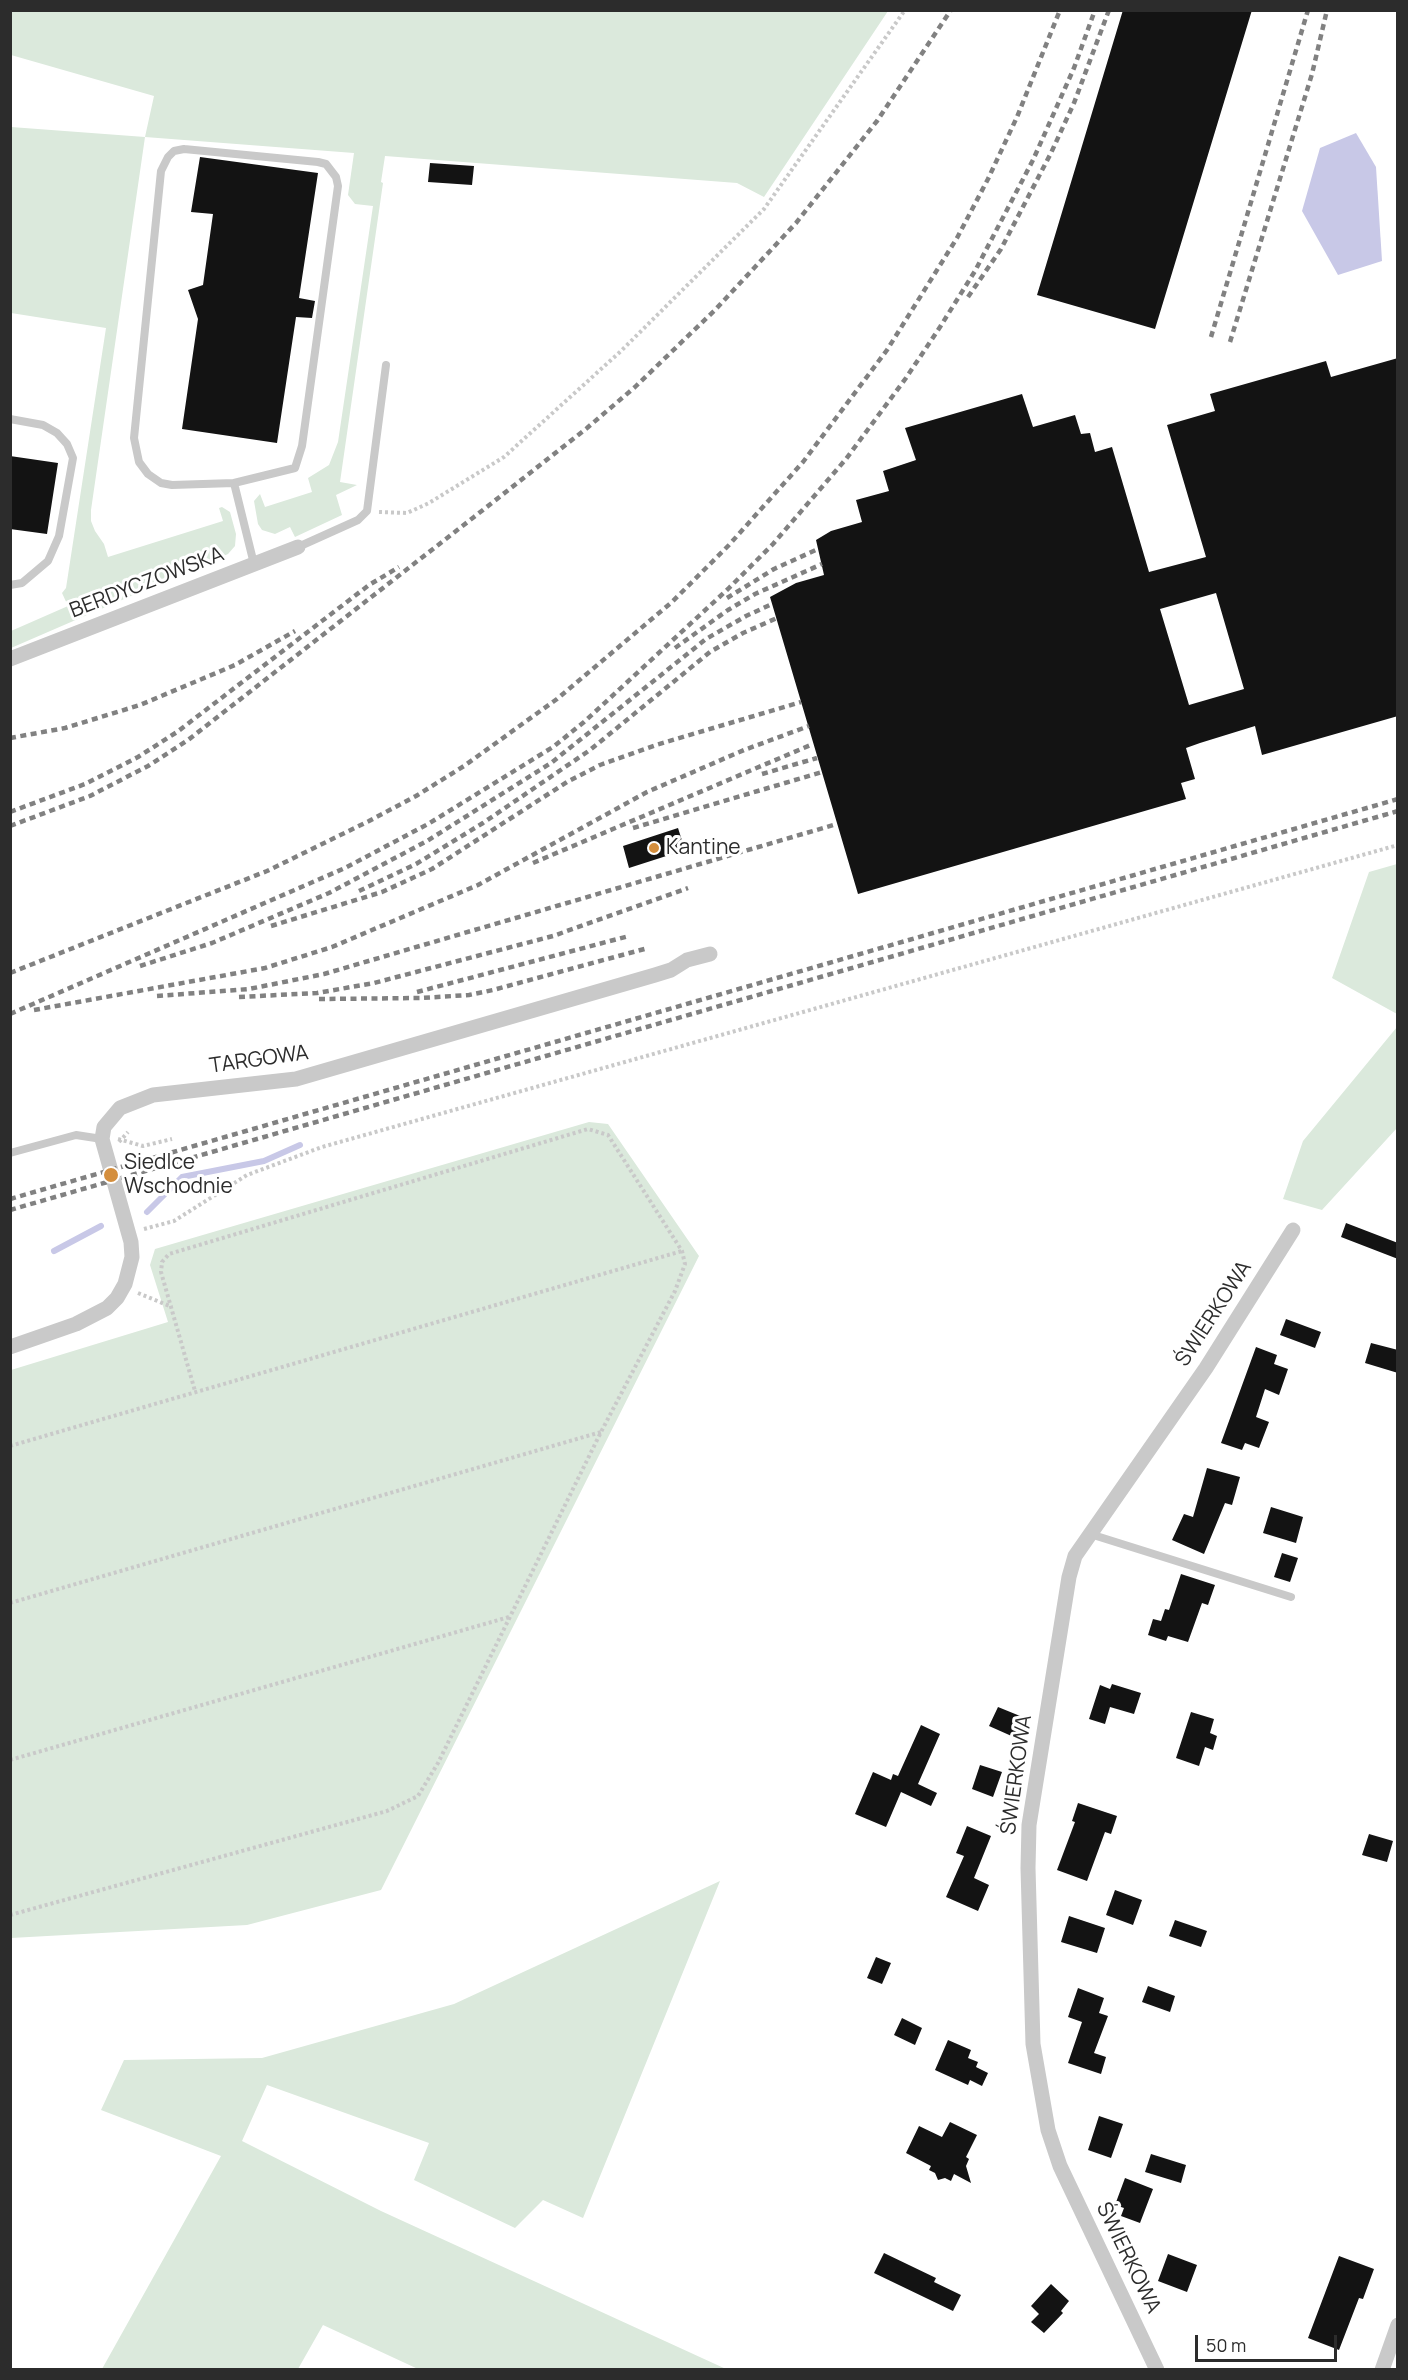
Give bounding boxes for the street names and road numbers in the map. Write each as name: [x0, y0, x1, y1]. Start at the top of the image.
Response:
street label: BERDYCZOWSKA: [66, 542, 228, 624]
street label: TARGOWA: [208, 1041, 310, 1079]
street label: ŚWIERKOWA: [1171, 1257, 1257, 1371]
street label: ŚWIERKOWA: [996, 1714, 1038, 1836]
street label: ŚWIERKOWA: [1090, 2198, 1166, 2318]

